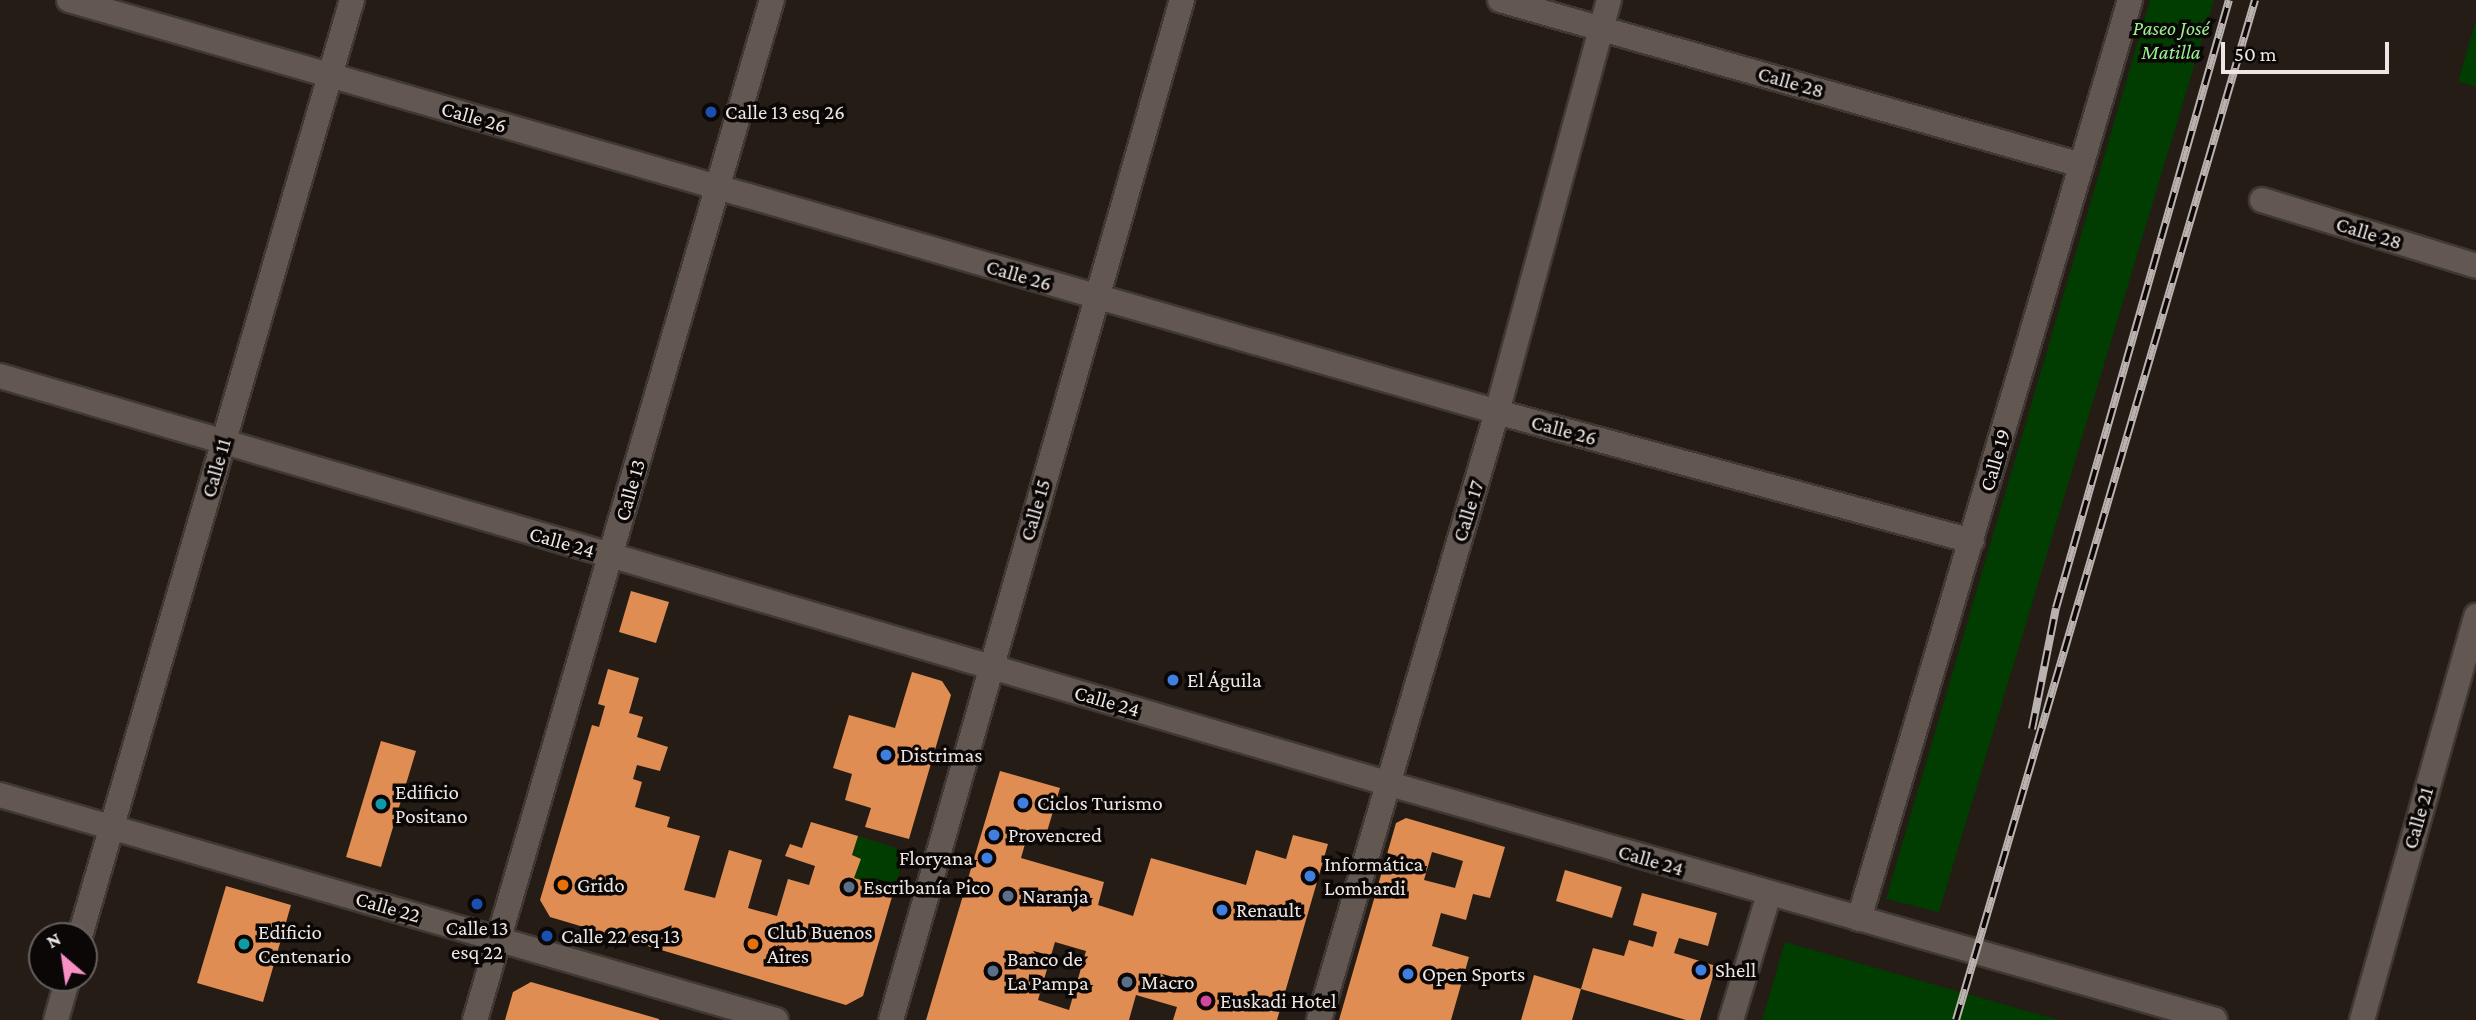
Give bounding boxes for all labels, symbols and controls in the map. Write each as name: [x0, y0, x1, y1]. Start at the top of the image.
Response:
park label: Paseo José Matilla: [2133, 15, 2209, 65]
scale bar: [2224, 28, 2392, 72]
text: 50 m: [2234, 42, 2277, 66]
street label: Calle 28: [1755, 61, 1827, 103]
street label: Calle 26: [438, 96, 510, 138]
place label: Calle 13 esq 26: [725, 99, 845, 125]
marker: Calle 13 esq 26: [703, 104, 719, 120]
street label: Calle 28: [2333, 211, 2405, 255]
street label: Calle 26: [983, 254, 1055, 296]
street label: Calle 26: [1528, 409, 1600, 451]
street label: Calle 19: [1974, 426, 2016, 494]
street label: Calle 11: [196, 436, 236, 500]
street label: Calle 13: [609, 456, 651, 524]
street label: Calle 15: [1014, 476, 1056, 544]
street label: Calle 17: [1447, 477, 1489, 545]
street label: Calle 24: [526, 521, 598, 563]
place label: El Águila: [1187, 667, 1262, 693]
marker: El Águila: [1165, 672, 1181, 688]
street label: Calle 24: [1071, 680, 1143, 722]
place label: Distrimas: [900, 742, 982, 768]
marker: Distrimas: [878, 747, 894, 763]
place label: Edificio Positano: [395, 779, 468, 829]
street label: Calle 21: [2397, 784, 2439, 852]
place label: Ciclos Turismo: [1037, 790, 1163, 816]
marker: Ciclos Turismo: [1015, 795, 1031, 811]
marker: Edificio Positano: [373, 796, 389, 812]
place label: Provencred: [1008, 822, 1102, 848]
marker: Provencred: [986, 827, 1002, 843]
street label: Calle 24: [1615, 839, 1687, 881]
place label: Floryana: [899, 845, 973, 871]
marker: Floryana: [979, 850, 995, 866]
place label: Informática Lombardi: [1324, 851, 1423, 901]
marker: Informática Lombardi: [1302, 868, 1318, 884]
place label: Grido: [577, 872, 625, 898]
place label: Escribanía Pico: [863, 874, 990, 900]
marker: Grido: [555, 877, 571, 893]
marker: Escribanía Pico: [841, 879, 857, 895]
place label: Naranja: [1022, 883, 1088, 909]
street label: Calle 22: [353, 886, 423, 928]
marker: Naranja: [1000, 888, 1016, 904]
marker: Calle 13 esq 22: [469, 896, 485, 912]
place label: Renault: [1236, 897, 1301, 923]
marker: Renault: [1214, 902, 1230, 918]
place label: Calle 13 esq 22: [445, 915, 509, 965]
place label: Edificio Centenario: [258, 919, 351, 969]
place label: Club Buenos Aires: [767, 919, 873, 969]
north arrow: [28, 922, 98, 992]
place label: Calle 22 esq 13: [561, 923, 680, 949]
text: N: [43, 928, 64, 952]
marker: Calle 22 esq 13: [539, 928, 555, 944]
marker: Edificio Centenario: [236, 936, 252, 952]
marker: Club Buenos Aires: [745, 936, 761, 952]
place label: Banco de La Pampa: [1007, 946, 1089, 996]
place label: Shell: [1715, 957, 1756, 983]
place label: Open Sports: [1422, 961, 1525, 987]
marker: Shell: [1693, 962, 1709, 978]
marker: Banco de La Pampa: [985, 963, 1001, 979]
marker: Open Sports: [1400, 966, 1416, 982]
place label: Macro: [1141, 969, 1194, 995]
marker: Macro: [1119, 974, 1135, 990]
place label: Euskadi Hotel: [1220, 988, 1337, 1014]
marker: Euskadi Hotel: [1198, 993, 1214, 1009]

